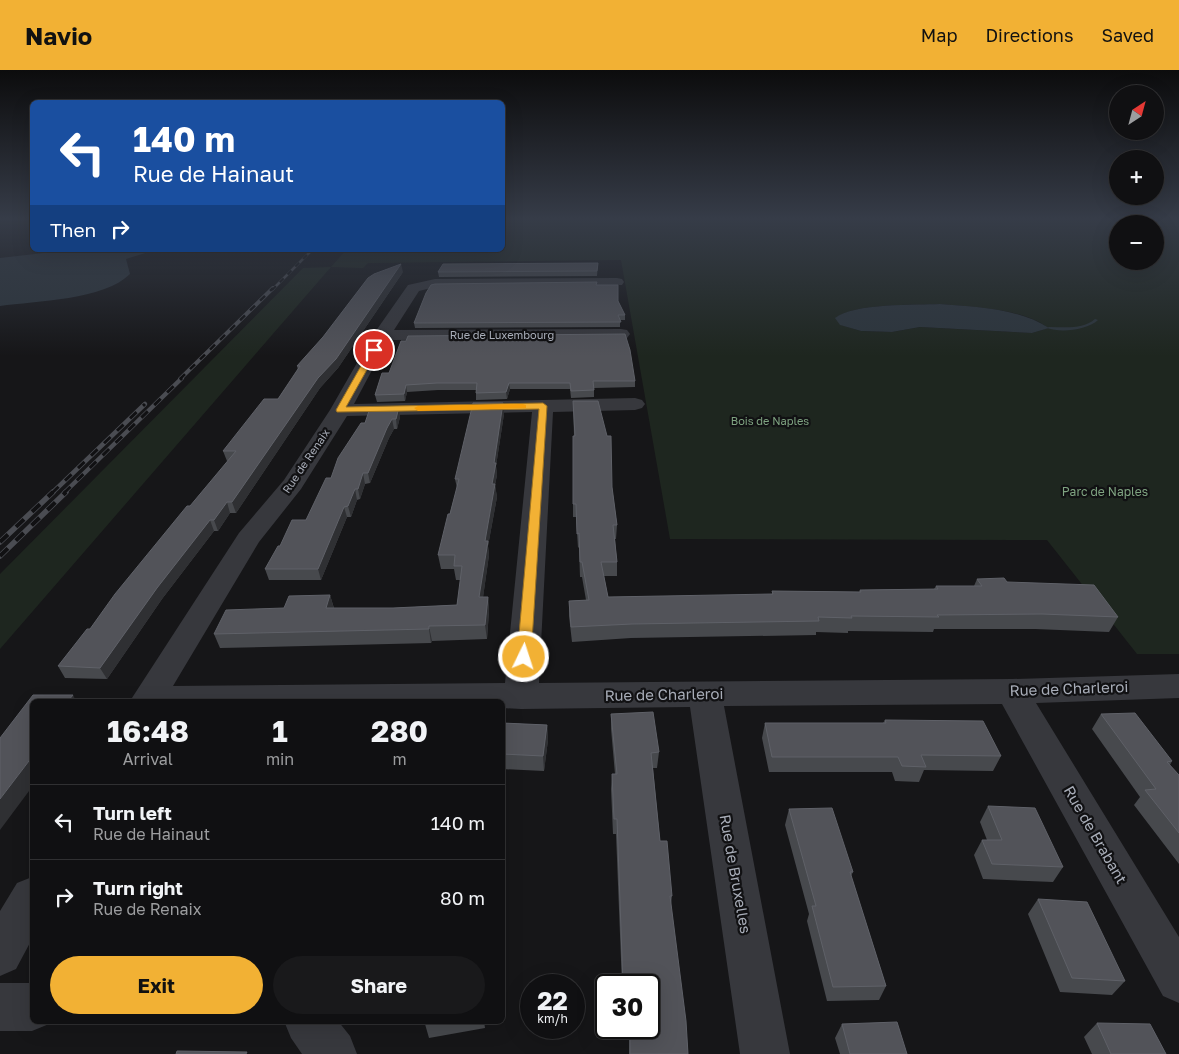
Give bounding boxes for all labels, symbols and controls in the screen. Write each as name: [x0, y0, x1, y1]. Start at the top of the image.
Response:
text: Navio: [25, 21, 92, 50]
text: Map: [921, 24, 957, 46]
text: Directions: [985, 24, 1073, 46]
text: Saved: [1101, 24, 1154, 46]
north arrow: [1109, 85, 1164, 140]
map controls: [1109, 85, 1164, 270]
text: 140 m: [133, 118, 235, 160]
icon: left: [50, 120, 115, 185]
button: +: [1109, 150, 1164, 205]
text: Rue de Hainaut: [133, 160, 294, 187]
icon: right: [106, 215, 134, 243]
button: −: [1109, 215, 1164, 270]
text: Then: [50, 218, 96, 241]
street label: Rue de Luxembourg: [450, 328, 554, 341]
pin: [353, 329, 395, 371]
icon: arrive: [360, 336, 388, 364]
park label: Bois de Naples: [731, 414, 809, 427]
street label: Rue de Renaix: [279, 426, 332, 495]
park label: Parc de Naples: [1062, 484, 1148, 499]
position arrow: [497, 630, 549, 682]
street label: Rue de Charleroi: [1009, 677, 1129, 699]
street label: Rue de Charleroi: [604, 684, 724, 704]
text: 16:48: [107, 713, 189, 749]
text: 1: [272, 713, 288, 749]
text: 280: [371, 713, 428, 749]
text: Arrival: [123, 749, 173, 769]
text: min: [266, 749, 294, 769]
text: m: [392, 749, 407, 769]
street label: Rue de Brabant: [1061, 782, 1131, 887]
text: Turn left: [93, 801, 172, 824]
icon: left: [50, 808, 78, 836]
text: 140 m: [431, 811, 485, 834]
street label: Rue de Bruxelles: [717, 813, 755, 935]
text: Rue de Hainaut: [93, 824, 210, 844]
text: Turn right: [93, 876, 183, 899]
icon: right: [50, 883, 78, 911]
text: 80 m: [440, 886, 485, 909]
text: Rue de Renaix: [93, 899, 202, 919]
button: Exit: [50, 956, 263, 1014]
button: Share: [273, 956, 485, 1014]
speed limit sign: 30: [595, 974, 660, 1039]
text: 22: [537, 985, 568, 1016]
text: km/h: [537, 1011, 568, 1026]

